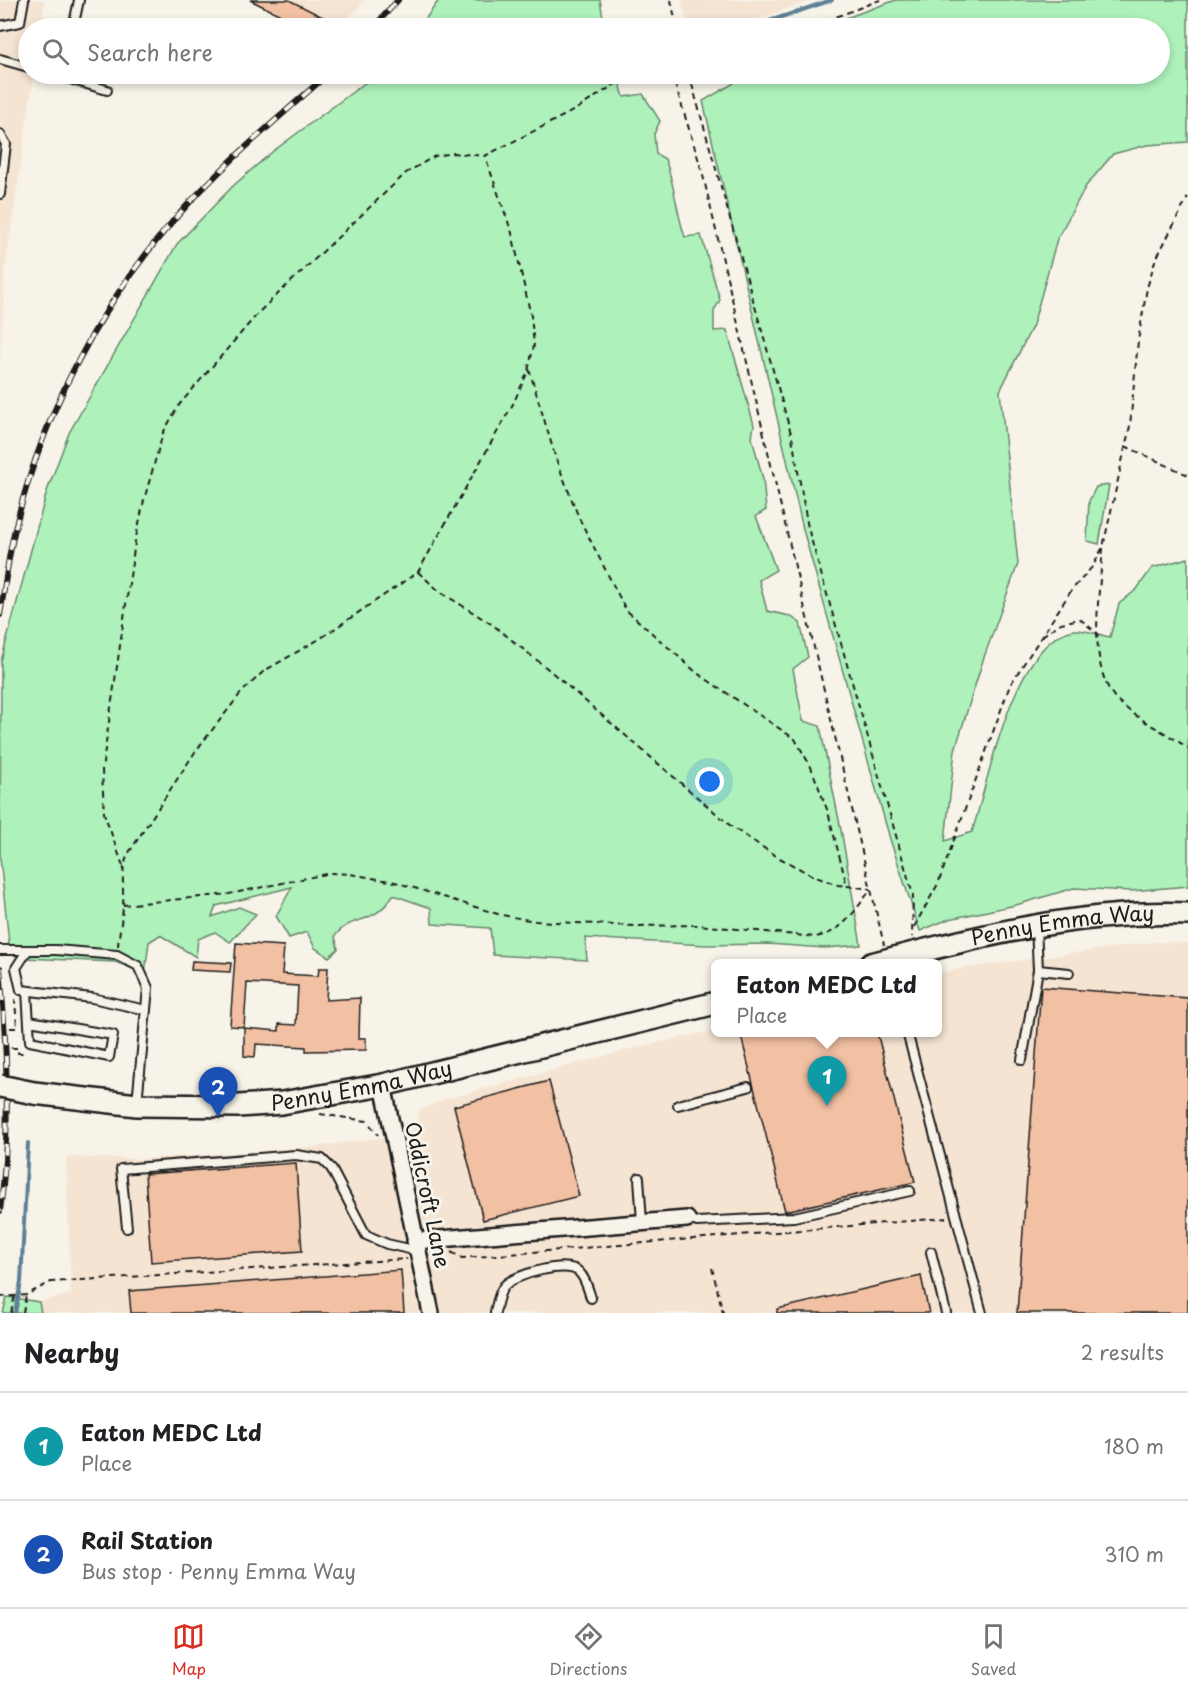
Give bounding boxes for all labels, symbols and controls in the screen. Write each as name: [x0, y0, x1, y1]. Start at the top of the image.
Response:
search box: [18, 18, 1170, 84]
icon: search: [39, 35, 72, 68]
text: Search here: [87, 35, 213, 68]
your location: [695, 767, 724, 796]
street label: Penny Emma Way: [968, 896, 1155, 953]
popup: [711, 959, 942, 1037]
text: Eaton MEDC Ltd: [736, 967, 917, 1000]
text: Place: [736, 1000, 787, 1030]
street label: Penny Emma Way: [270, 1051, 455, 1118]
pin: 1: [808, 1056, 846, 1106]
pin: 2: [198, 1068, 238, 1117]
street label: Oddicroft Lane: [398, 1118, 460, 1271]
text: Nearby: [24, 1333, 119, 1372]
text: 2 results: [1081, 1337, 1164, 1367]
text: Eaton MEDC Ltd: [81, 1415, 262, 1448]
text: 1: [39, 1431, 48, 1461]
text: 180 m: [1104, 1431, 1164, 1461]
text: Place: [81, 1448, 132, 1478]
text: Rail Station: [81, 1523, 213, 1556]
text: 2: [36, 1539, 51, 1569]
text: 310 m: [1104, 1539, 1164, 1569]
text: Bus stop · Penny Emma Way: [81, 1556, 356, 1586]
tab: Map: [172, 1620, 206, 1680]
tab: Directions: [549, 1620, 627, 1680]
tab: Saved: [971, 1620, 1016, 1680]

